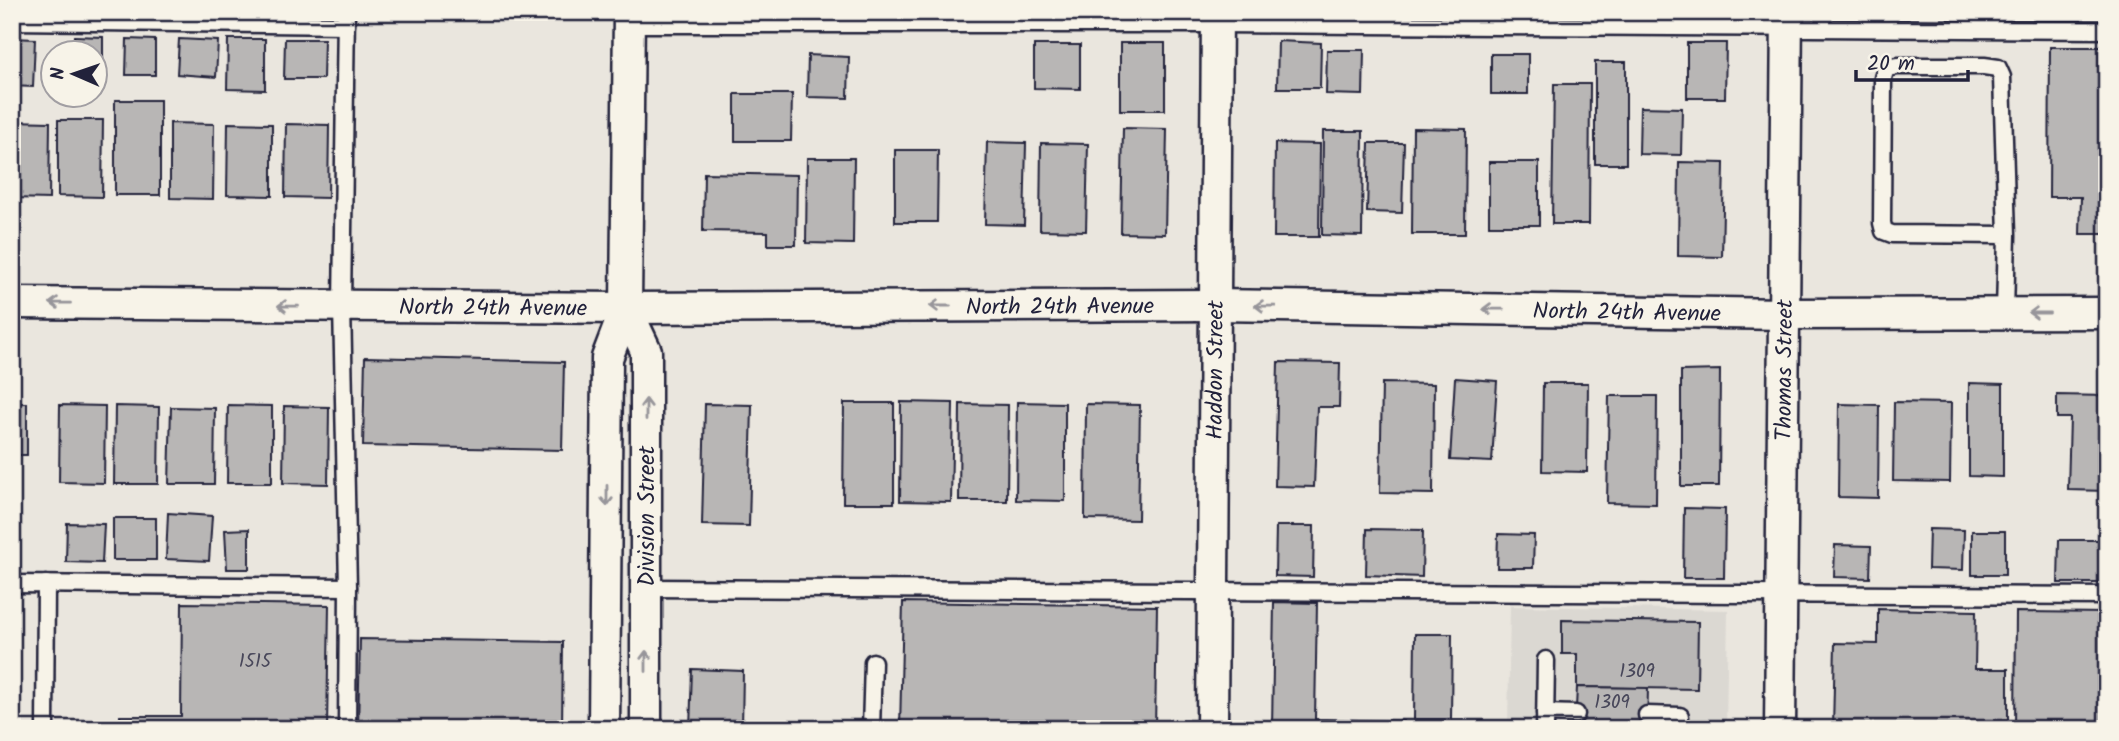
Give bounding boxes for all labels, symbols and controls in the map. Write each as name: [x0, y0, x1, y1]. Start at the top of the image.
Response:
north arrow: [38, 38, 108, 108]
scale bar: [1856, 38, 1968, 82]
text: 20 m: [1867, 48, 1915, 81]
text: N: [44, 67, 74, 80]
street label: North 24th Avenue: [966, 289, 1154, 326]
street label: North 24th Avenue: [399, 290, 587, 328]
street label: North 24th Avenue: [1532, 294, 1721, 333]
one-way arrow: [49, 296, 72, 310]
street label: Thomas Street: [1767, 298, 1804, 441]
one-way arrow: [277, 299, 300, 312]
street label: Haddon Street: [1198, 299, 1235, 440]
one-way arrow: [1254, 299, 1277, 313]
one-way arrow: [928, 300, 951, 313]
one-way arrow: [1481, 302, 1504, 316]
one-way arrow: [2027, 306, 2050, 320]
one-way arrow: [639, 397, 653, 420]
street label: Division Street: [630, 444, 666, 587]
one-way arrow: [600, 484, 614, 507]
house number: 1515: [239, 647, 273, 677]
one-way arrow: [639, 649, 653, 672]
house number: 1309: [1619, 657, 1655, 687]
house number: 1309: [1594, 688, 1630, 718]

